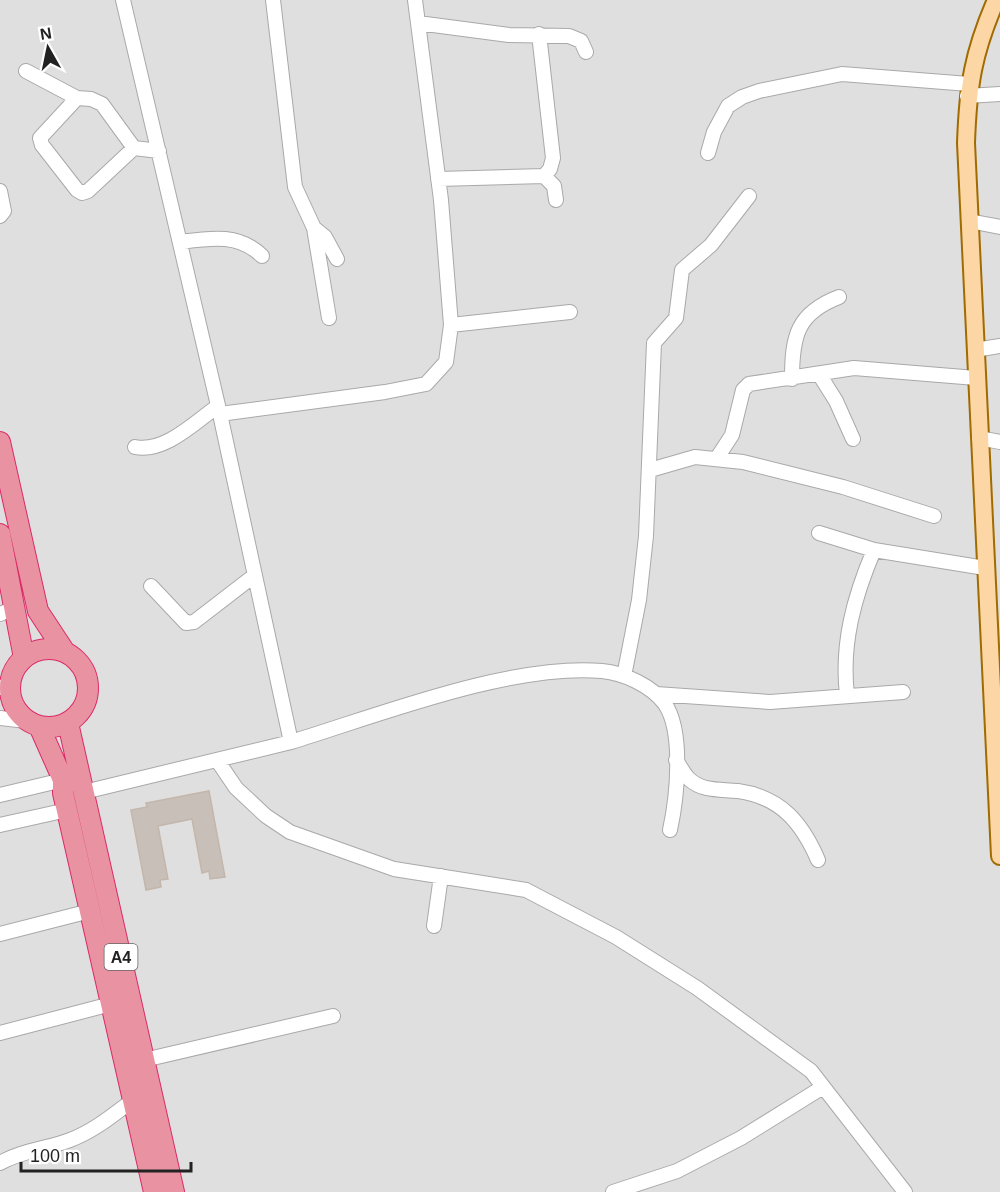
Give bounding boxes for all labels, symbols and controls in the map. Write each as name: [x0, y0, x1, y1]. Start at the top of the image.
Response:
north arrow: [18, 18, 78, 78]
text: N: [39, 24, 53, 43]
road number: A4: [104, 944, 138, 970]
scale bar: [21, 1135, 190, 1173]
text: 100 m: [30, 1146, 80, 1166]

